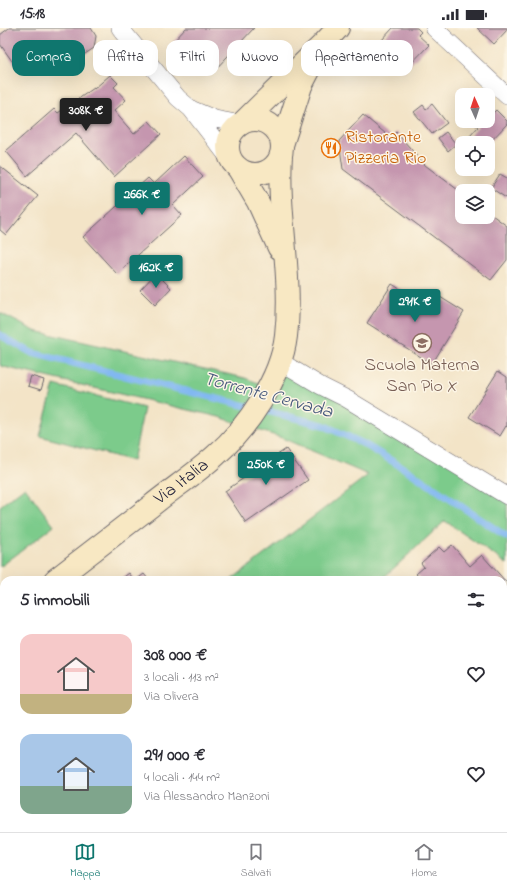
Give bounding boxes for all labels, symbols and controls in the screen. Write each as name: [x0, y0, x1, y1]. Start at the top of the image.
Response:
text: 15:18: [20, 3, 45, 25]
chip: Compra: [12, 40, 85, 76]
chip: Affitta: [93, 40, 158, 76]
chip: Filtri: [166, 40, 219, 76]
chip: Nuovo: [227, 40, 293, 76]
chip: Appartamento: [301, 40, 413, 76]
north arrow: [455, 88, 495, 128]
map controls: [455, 88, 495, 224]
pin: 308K €: [53, 98, 119, 132]
text: 308K €: [69, 101, 103, 120]
place label: Ristorante Pizzeria Rio: [345, 125, 426, 172]
button: locate: [455, 136, 495, 176]
restaurant icon: Ristorante Pizzeria Rio: [320, 137, 342, 159]
pin: 266K €: [109, 182, 175, 216]
button: layers: [455, 184, 495, 224]
text: 266K €: [124, 185, 160, 204]
pin: 162K €: [123, 255, 189, 289]
text: 162K €: [139, 258, 173, 277]
pin: 291K €: [382, 289, 448, 323]
text: 291K €: [398, 292, 432, 311]
school or university icon: Scuola Materna San Pio X: [411, 332, 433, 354]
place label: Scuola Materna San Pio X: [365, 353, 479, 400]
water label: Torrente Cervada: [200, 366, 336, 426]
pin: 250K €: [233, 452, 299, 486]
street label: Via Italia: [148, 453, 215, 512]
text: 250K €: [247, 455, 285, 474]
text: 5 immobili: [20, 588, 90, 613]
icon: filters: [465, 589, 487, 611]
text: 308 000 €: [144, 643, 207, 668]
icon: home: [52, 650, 100, 698]
icon: heart: [465, 663, 487, 685]
text: 3 locali · 113 m²: [144, 668, 219, 687]
text: Via Olivera: [144, 687, 199, 706]
text: 291 000 €: [144, 743, 205, 768]
icon: home: [52, 750, 100, 798]
icon: heart: [465, 763, 487, 785]
text: 4 locali · 144 m²: [144, 768, 220, 787]
text: Via Alessandro Manzoni: [144, 787, 270, 806]
tab: Mappa: [70, 841, 101, 881]
tab: Salvati: [241, 841, 271, 881]
tab: Home: [411, 841, 437, 881]

